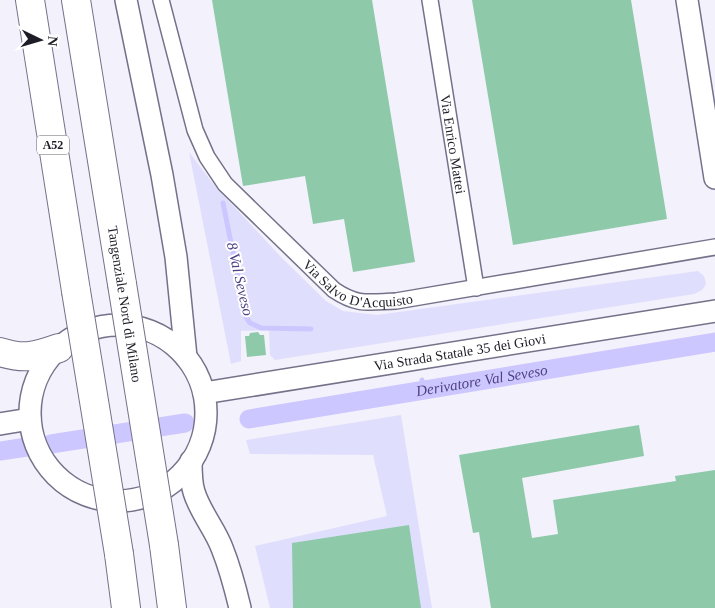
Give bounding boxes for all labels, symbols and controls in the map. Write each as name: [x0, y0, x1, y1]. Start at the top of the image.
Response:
north arrow: [15, 15, 65, 65]
text: N: [45, 35, 60, 47]
street label: Via Enrico Mattei: [437, 94, 468, 195]
road number: A52: [37, 136, 69, 154]
street label: Tangenziale Nord di Milano: [105, 225, 144, 383]
water label: 8 Val Seveso: [224, 241, 256, 318]
street label: Via Salvo D'Acquisto: [300, 257, 414, 310]
street label: Via Strada Statale 35 dei Giovi: [373, 331, 547, 374]
water label: Derivatore Val Seveso: [414, 362, 549, 399]

